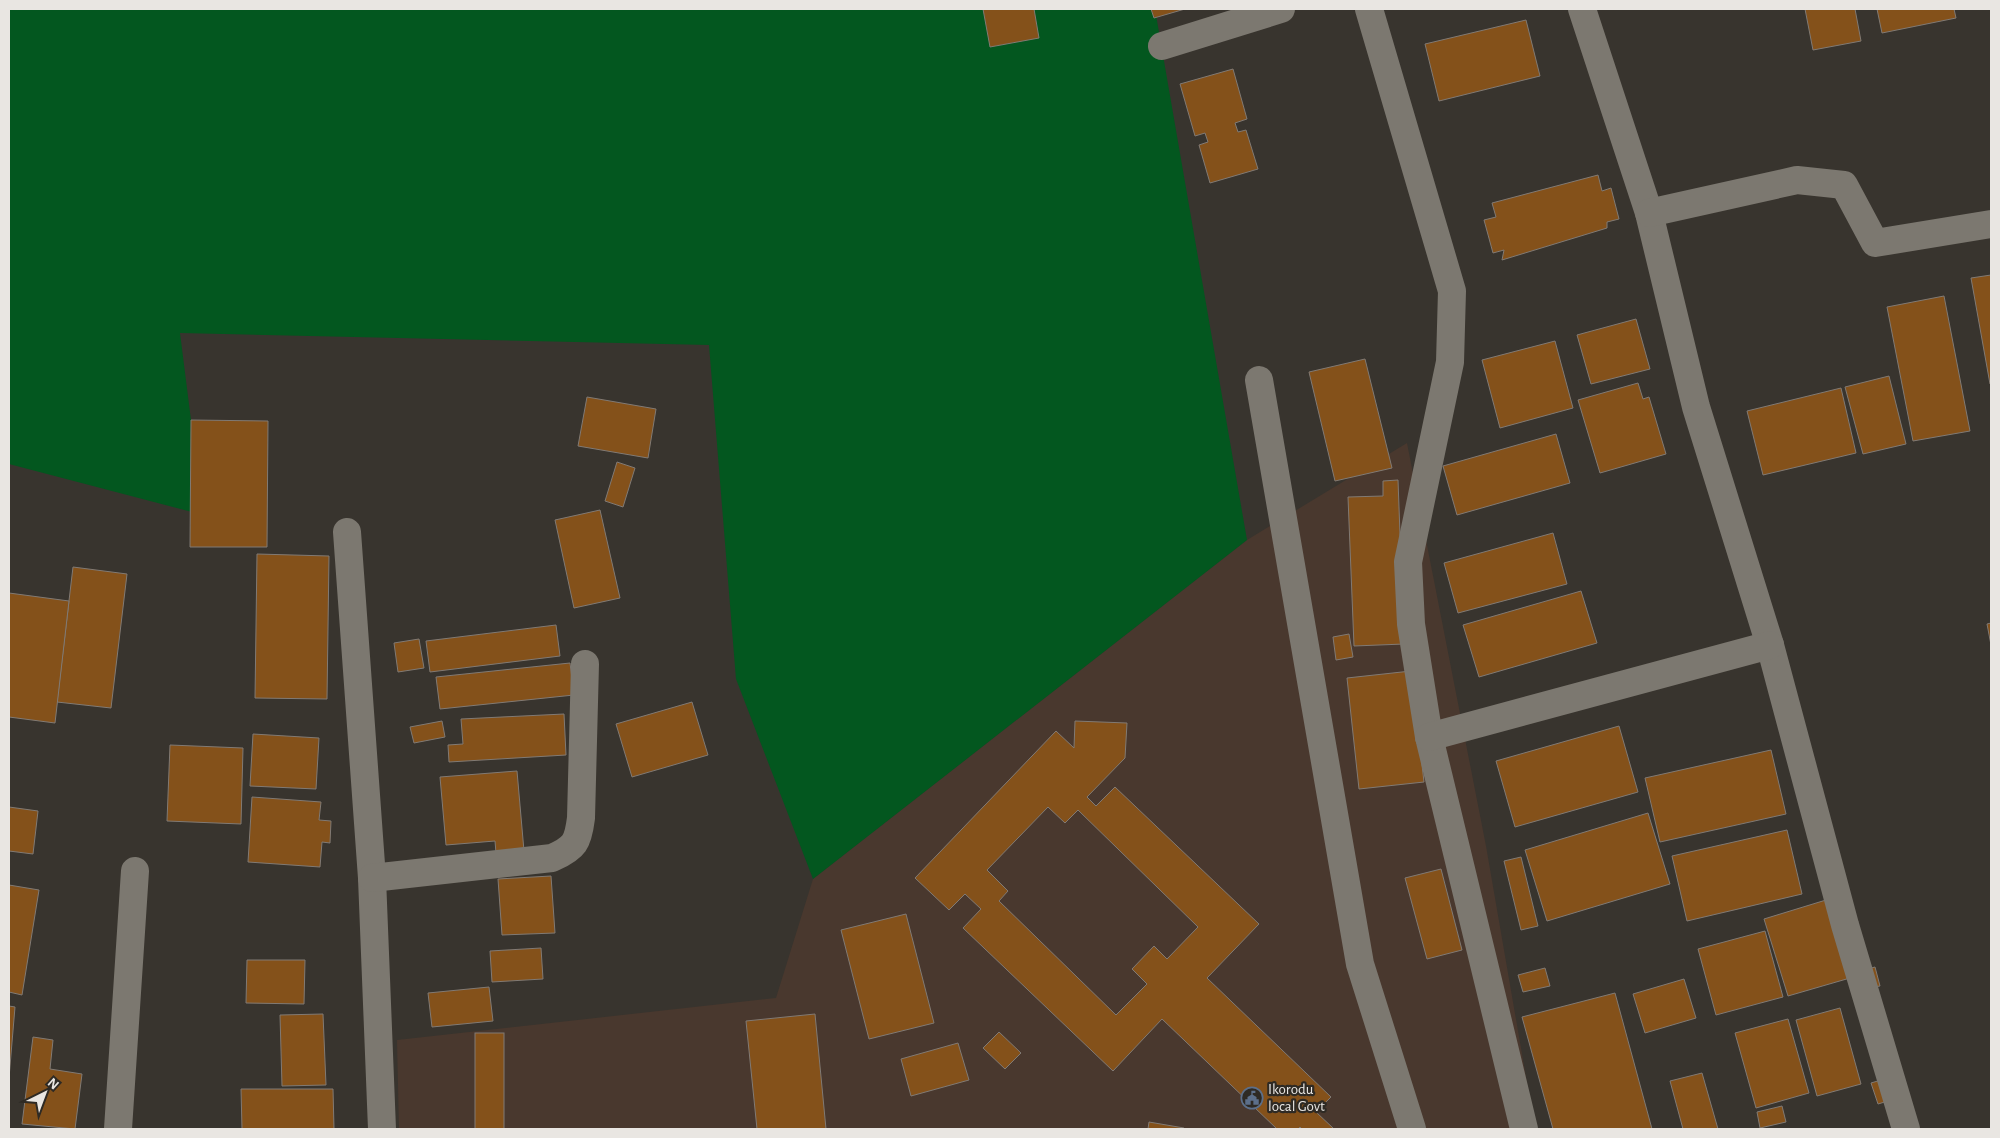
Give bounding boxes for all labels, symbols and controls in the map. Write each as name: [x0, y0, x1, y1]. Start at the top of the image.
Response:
north arrow: [20, 1068, 70, 1118]
text: N: [45, 1076, 61, 1093]
place label: Ikorodu local Govt: [1268, 1082, 1325, 1114]
public building icon: Ikorodu local Govt: [1240, 1086, 1264, 1110]

